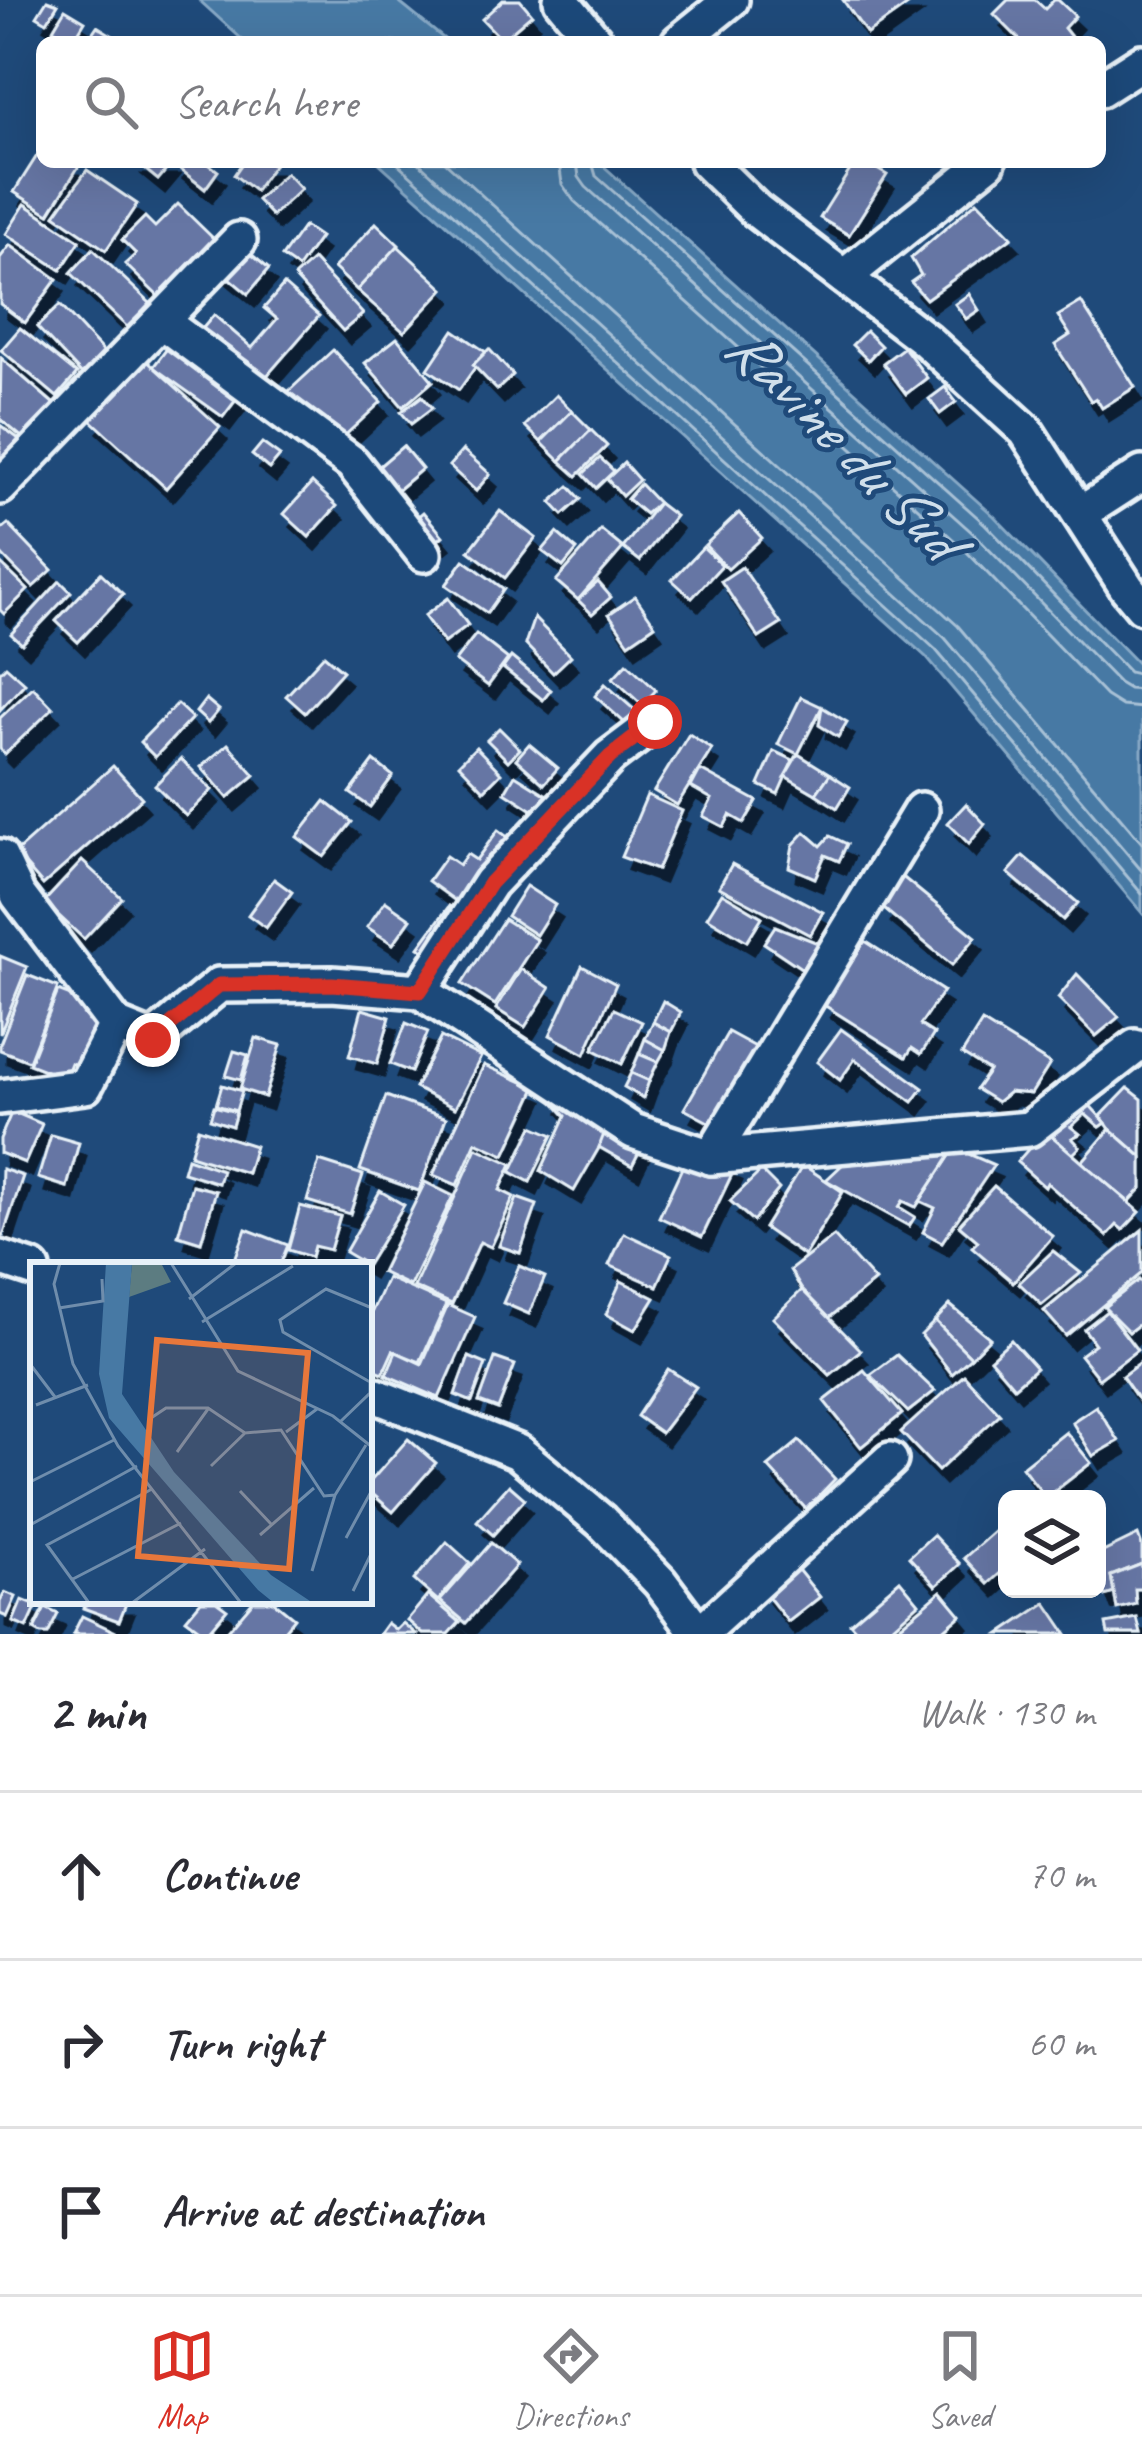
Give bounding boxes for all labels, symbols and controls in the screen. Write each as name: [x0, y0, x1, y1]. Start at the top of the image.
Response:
search box: [36, 36, 1106, 168]
icon: search: [78, 69, 144, 135]
text: Search here: [174, 74, 357, 131]
water label: Ravine du Sud: [710, 308, 989, 587]
route start: [628, 695, 682, 749]
route end: [126, 1013, 180, 1067]
inset map: [30, 1262, 372, 1604]
map controls: [998, 1490, 1106, 1598]
button: layers: [998, 1490, 1106, 1598]
text: 2 min: [48, 1680, 146, 1744]
text: Walk · 130 m: [918, 1688, 1094, 1737]
icon: ahead: [48, 1843, 114, 1909]
text: Continue: [162, 1847, 296, 1904]
text: 70 m: [1028, 1851, 1094, 1900]
icon: right: [48, 2011, 114, 2077]
text: Turn right: [162, 2015, 320, 2072]
text: 60 m: [1028, 2019, 1094, 2068]
icon: arrive: [48, 2179, 114, 2245]
text: Arrive at destination: [162, 2183, 484, 2240]
tab: Map: [149, 2323, 215, 2437]
tab: Directions: [514, 2323, 628, 2437]
tab: Saved: [927, 2323, 993, 2437]

